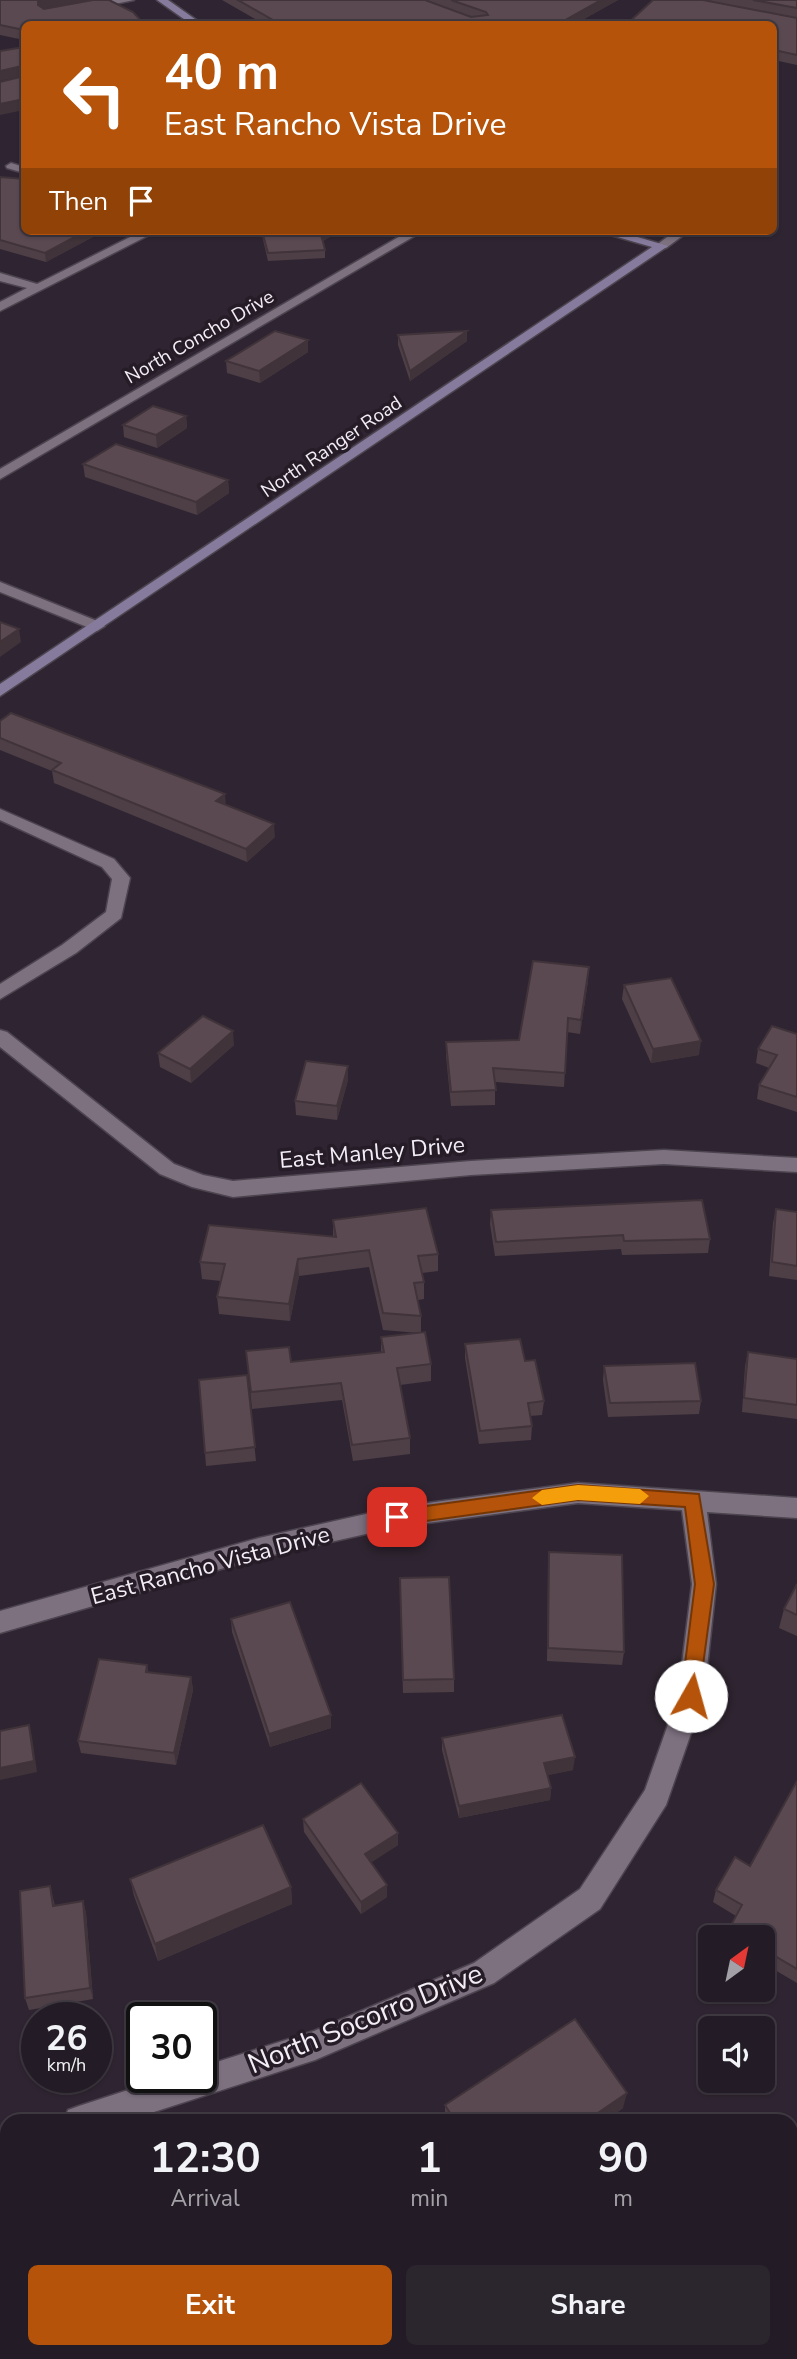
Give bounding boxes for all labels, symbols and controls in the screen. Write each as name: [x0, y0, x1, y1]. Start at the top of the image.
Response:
text: 40 m: [164, 39, 279, 106]
icon: left: [49, 49, 140, 140]
text: East Rancho Vista Drive: [164, 103, 507, 146]
icon: arrive: [122, 182, 160, 220]
text: Then: [49, 184, 108, 219]
street label: North Concho Drive: [120, 284, 279, 390]
street label: North Ranger Road: [256, 390, 407, 504]
street label: East Manley Drive: [278, 1129, 466, 1176]
pin: [367, 1487, 427, 1547]
icon: arrive: [378, 1498, 416, 1536]
street label: East Rancho Vista Drive: [87, 1519, 333, 1612]
position arrow: [654, 1659, 728, 1733]
north arrow: [698, 1925, 775, 2002]
map controls: [698, 1925, 775, 2093]
street label: North Socorro Drive: [242, 1954, 488, 2083]
speed limit sign: 30: [126, 2002, 217, 2093]
text: 26: [45, 2015, 88, 2062]
button: sound: [698, 2016, 775, 2093]
text: km/h: [47, 2053, 86, 2077]
text: 12:30: [150, 2130, 261, 2187]
text: 1: [417, 2130, 442, 2187]
text: 90: [598, 2130, 648, 2187]
text: Arrival: [171, 2183, 240, 2214]
text: min: [410, 2183, 448, 2214]
text: m: [613, 2183, 633, 2214]
button: Exit: [28, 2265, 392, 2345]
button: Share: [406, 2265, 770, 2345]

